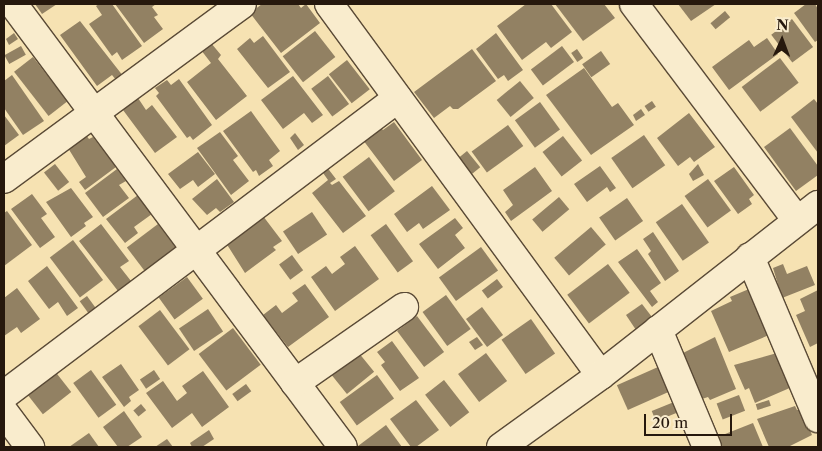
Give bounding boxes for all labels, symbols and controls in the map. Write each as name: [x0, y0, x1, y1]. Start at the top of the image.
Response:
north arrow: [757, 15, 807, 65]
text: N: [776, 16, 789, 34]
scale bar: [647, 404, 734, 436]
text: 20 m: [652, 413, 688, 432]

